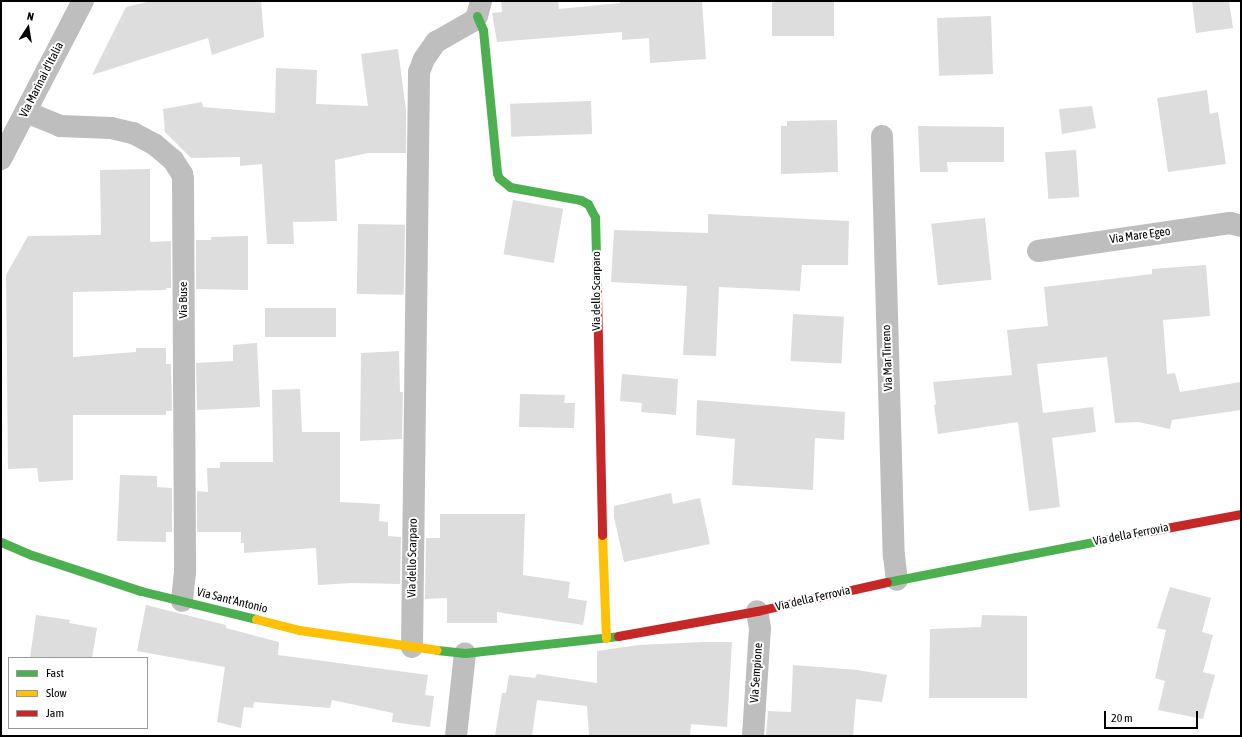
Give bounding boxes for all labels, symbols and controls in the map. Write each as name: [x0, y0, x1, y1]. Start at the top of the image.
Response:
north arrow: [8, 8, 48, 48]
text: N: [26, 10, 35, 23]
street label: Via Marinai d'Italia: [17, 40, 67, 120]
street label: Via Mare Egeo: [1109, 225, 1171, 247]
street label: Via dello Scarparo: [590, 251, 604, 331]
street label: Via Buse: [177, 281, 191, 319]
street label: Via Mar Tirreno: [880, 325, 896, 391]
street label: Via dello Scarparo: [405, 518, 421, 598]
street label: Via della Ferrovia: [1092, 521, 1170, 549]
street label: Via della Ferrovia: [774, 583, 852, 615]
street label: Via Sant'Antonio: [195, 585, 269, 617]
street label: Via Sempione: [748, 642, 766, 704]
legend: [8, 657, 148, 729]
text: Fast: [46, 666, 64, 680]
text: Slow: [46, 686, 67, 700]
scale bar: [1106, 703, 1200, 729]
text: Jam: [46, 706, 64, 720]
text: 20 m: [1111, 711, 1133, 725]

